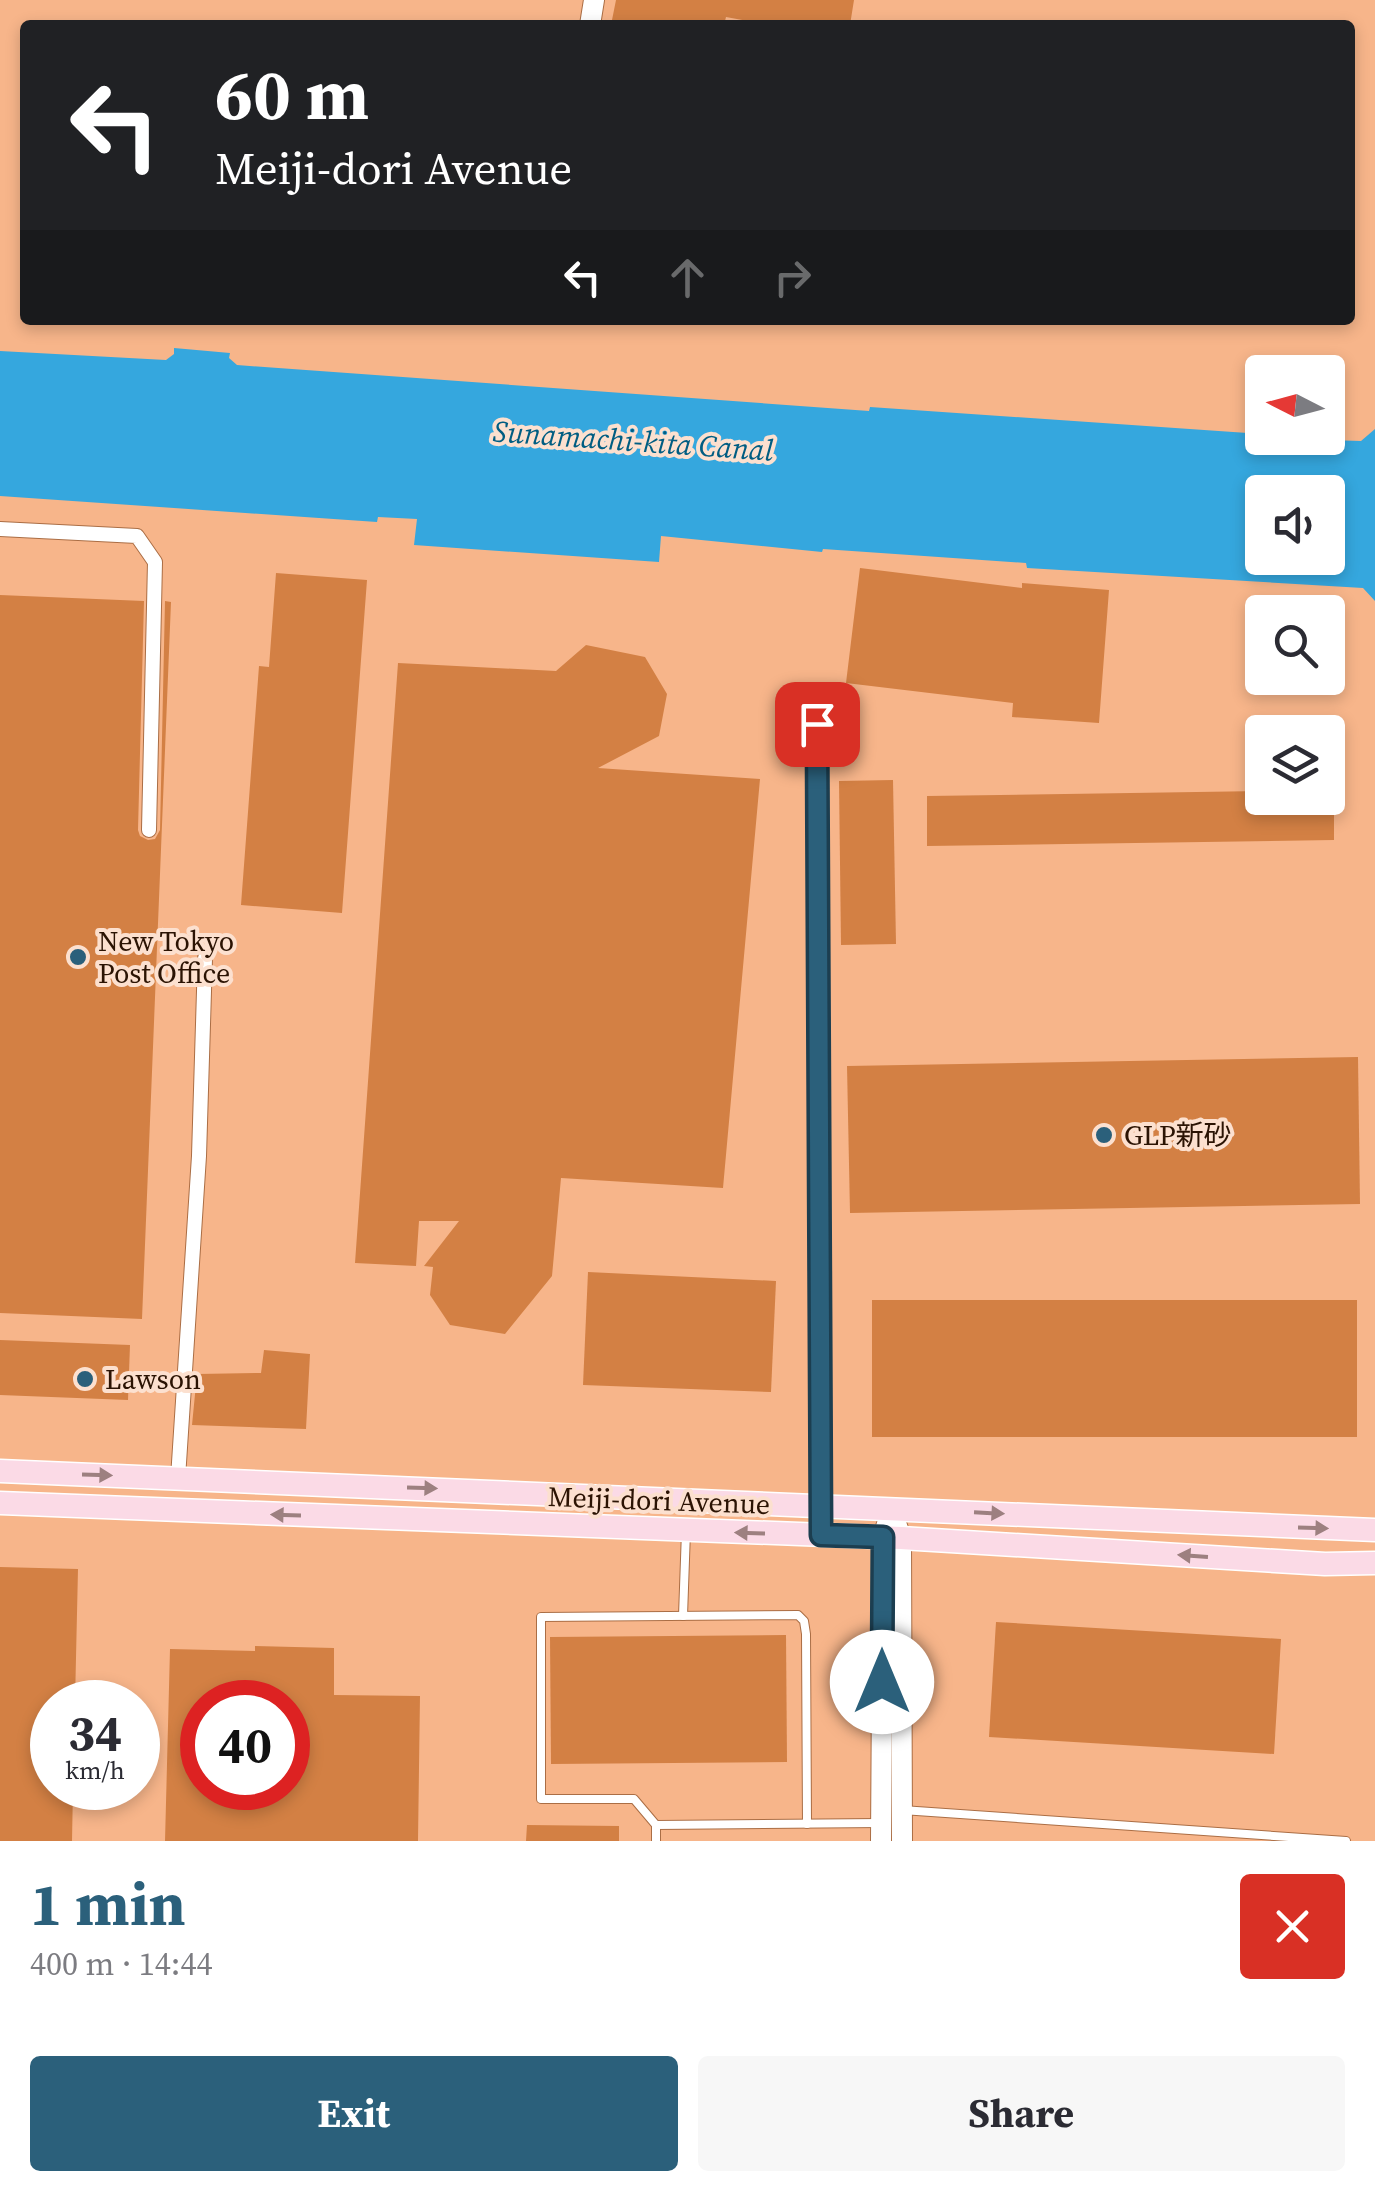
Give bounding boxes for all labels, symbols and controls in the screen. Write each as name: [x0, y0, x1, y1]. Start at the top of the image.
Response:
text: 60 m: [215, 46, 369, 142]
icon: left: [50, 60, 180, 190]
text: Meiji-dori Avenue: [215, 137, 572, 199]
icon: left: [555, 250, 610, 305]
icon: ahead: [660, 250, 715, 305]
icon: right: [765, 250, 820, 305]
north arrow: [1245, 355, 1345, 455]
map controls: [1245, 355, 1345, 815]
water label: Sunamachi-kita Canal: [492, 410, 775, 471]
button: sound: [1245, 475, 1345, 575]
button: search: [1245, 595, 1345, 695]
pin: [775, 682, 860, 767]
icon: arrive: [790, 697, 845, 752]
button: layers: [1245, 715, 1345, 815]
place label: New Tokyo Post Office: [98, 922, 234, 992]
marker: New Tokyo Post Office: [67, 946, 89, 968]
place label: GLP新砂: [1124, 1116, 1231, 1154]
marker: GLP新砂: [1093, 1124, 1115, 1146]
place label: Lawson: [105, 1360, 201, 1398]
marker: Lawson: [74, 1368, 96, 1390]
one-way arrow: [82, 1467, 114, 1483]
street label: Meiji-dori Avenue: [547, 1477, 771, 1523]
one-way arrow: [407, 1481, 439, 1497]
one-way arrow: [973, 1505, 1005, 1521]
one-way arrow: [269, 1506, 301, 1522]
one-way arrow: [1298, 1520, 1330, 1536]
one-way arrow: [734, 1525, 766, 1541]
one-way arrow: [1177, 1548, 1209, 1564]
position arrow: [830, 1630, 934, 1734]
speed limit sign: 40: [180, 1680, 310, 1810]
text: 34: [68, 1698, 122, 1767]
text: km/h: [65, 1753, 125, 1787]
text: 1 min: [30, 1863, 186, 1945]
button: close: [1240, 1874, 1345, 1979]
text: 400 m · 14:44: [30, 1942, 212, 1986]
button: Exit: [30, 2056, 678, 2171]
button: Share: [698, 2056, 1345, 2171]

